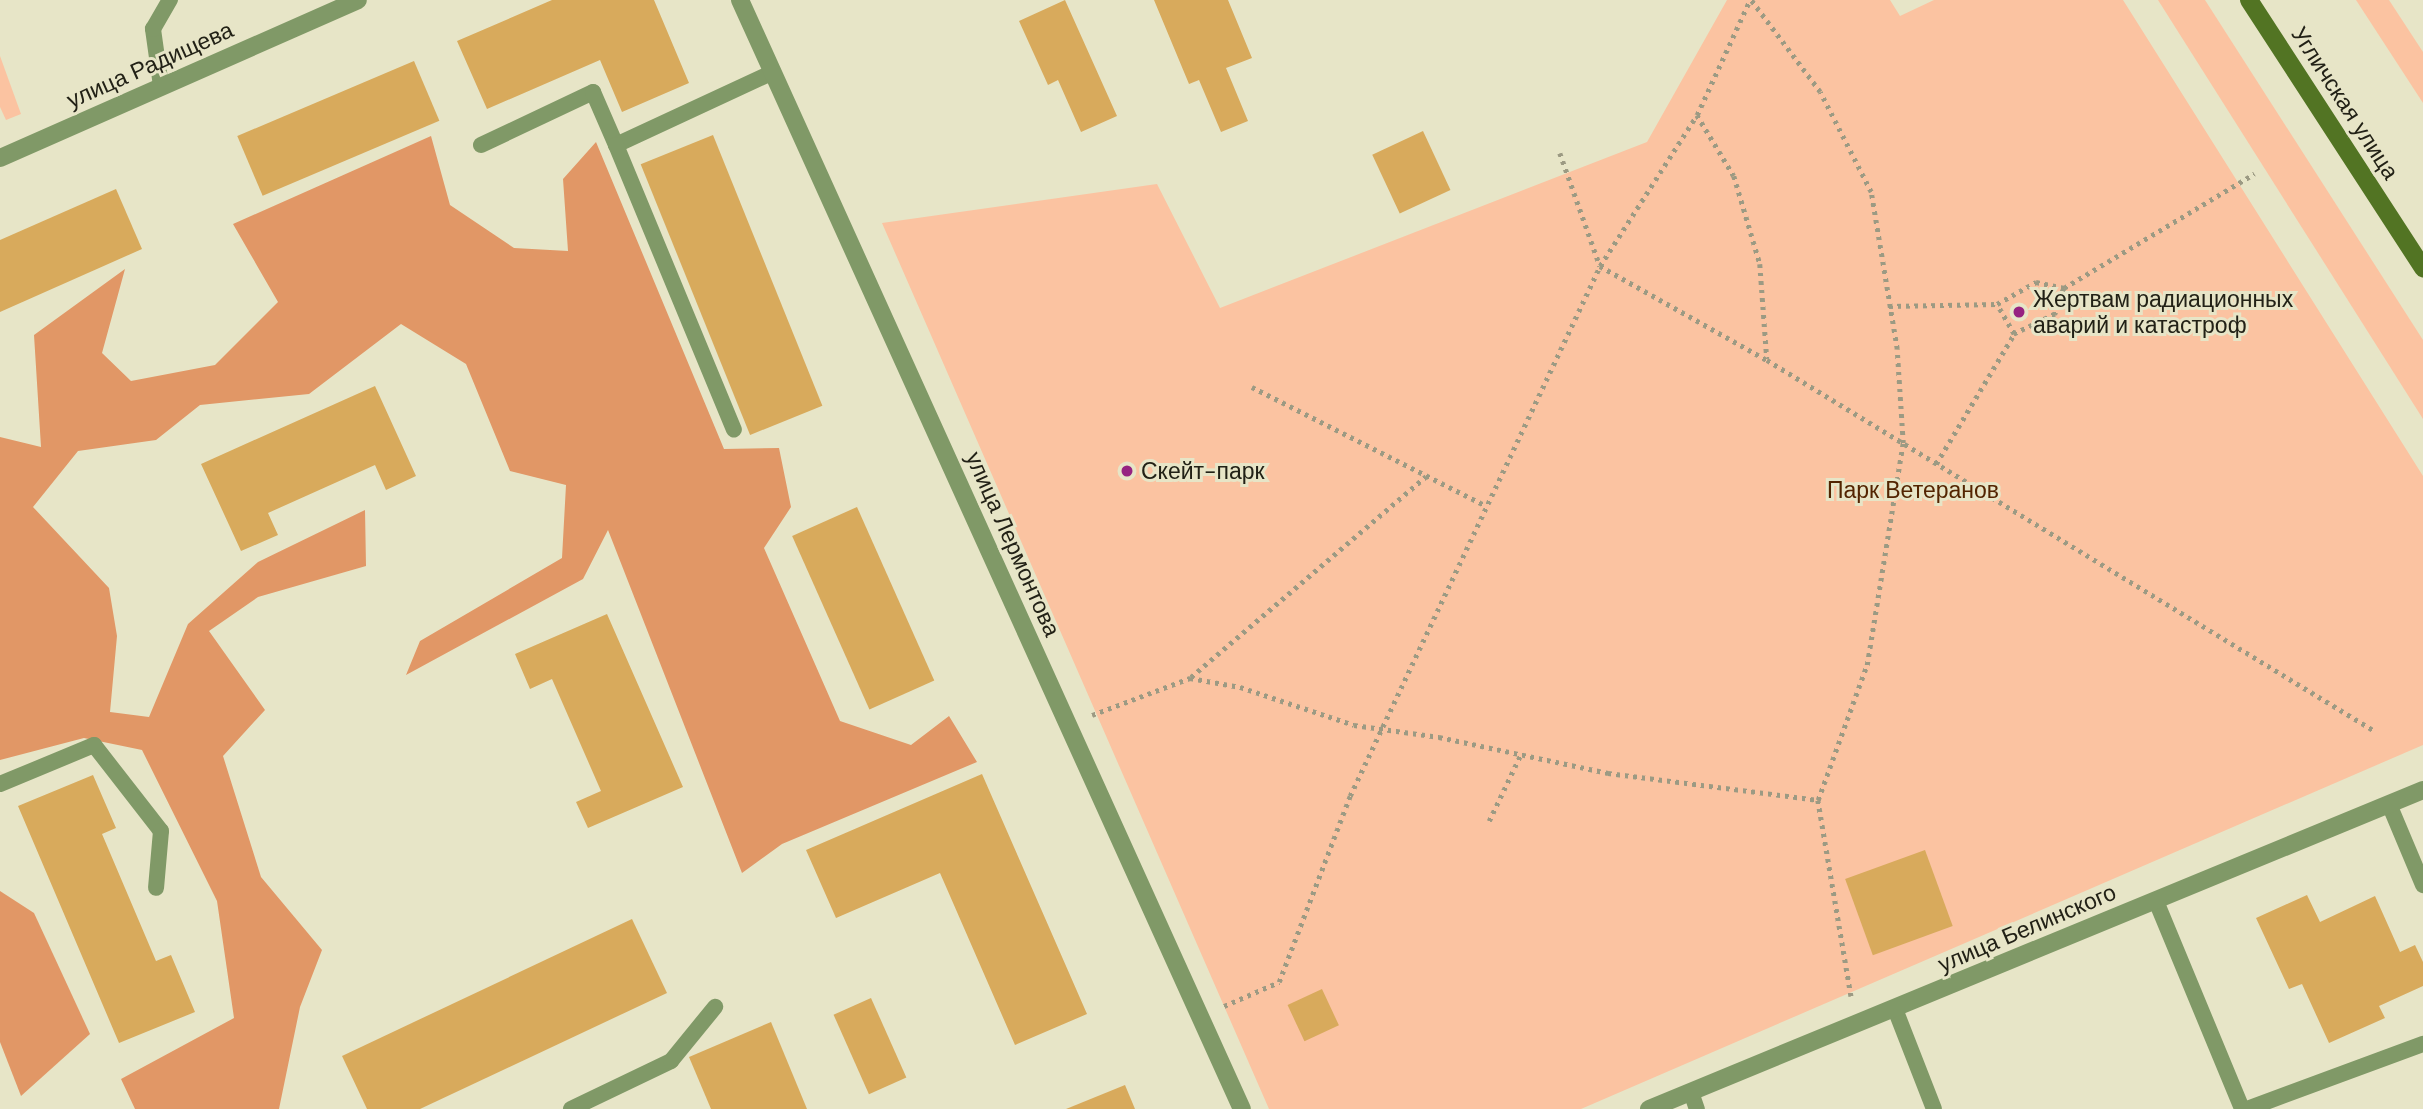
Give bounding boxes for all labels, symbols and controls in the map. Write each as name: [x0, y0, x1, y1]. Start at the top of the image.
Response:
street label: улица Радищева: [63, 16, 237, 114]
street label: Угличская улица: [2285, 22, 2405, 184]
place label: Жертвам радиационных аварий и катастроф: [2033, 285, 2293, 339]
marker: Жертвам радиационных аварий и катастроф: [2011, 304, 2027, 320]
street label: улица Лермонтова: [960, 447, 1066, 641]
place label: Скейт-парк: [1141, 457, 1265, 485]
marker: Скейт-парк: [1119, 463, 1135, 479]
park label: Парк Ветеранов: [1827, 476, 1999, 504]
street label: улица Белинского: [1934, 878, 2120, 978]

